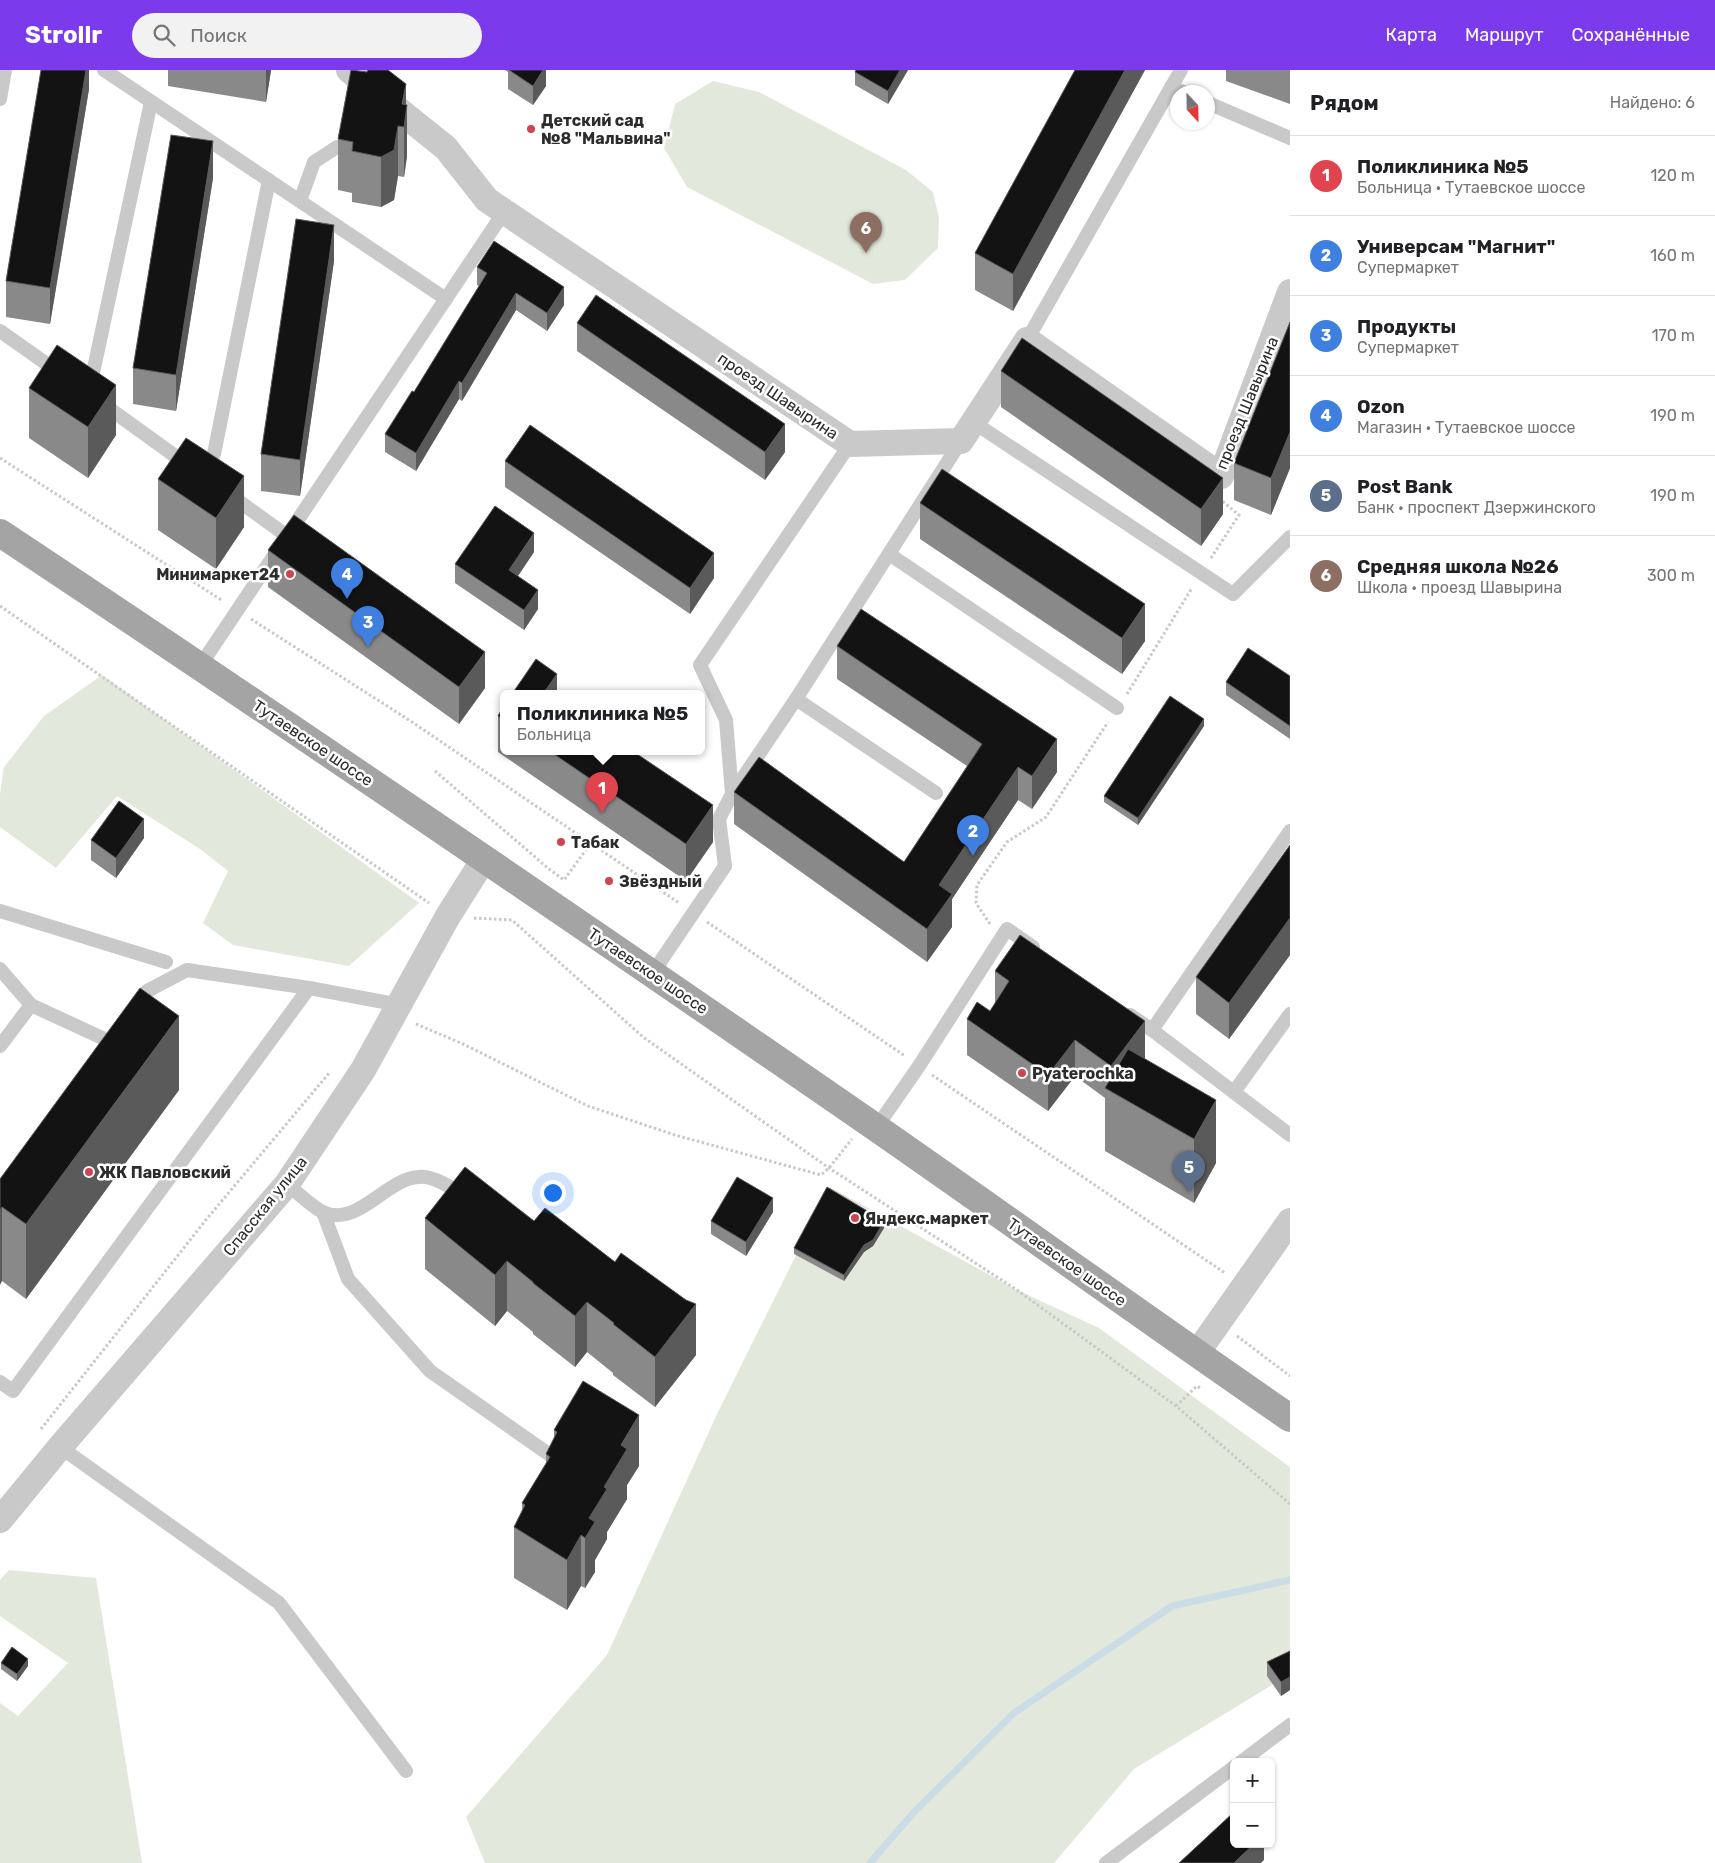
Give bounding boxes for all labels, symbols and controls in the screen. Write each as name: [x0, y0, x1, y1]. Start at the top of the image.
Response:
search box: [132, 13, 482, 58]
text: Strollr: [25, 21, 102, 49]
icon: search: [150, 21, 178, 49]
text: Поиск: [190, 24, 247, 47]
text: Карта: [1386, 24, 1437, 46]
text: Маршрут: [1465, 24, 1544, 46]
text: Сохранённые: [1572, 24, 1690, 46]
north arrow: [1170, 85, 1215, 130]
text: Рядом: [1310, 90, 1379, 115]
text: Найдено: 6: [1610, 93, 1695, 112]
place label: Детский сад №8 "Мальвина": [541, 111, 670, 148]
marker: Детский сад №8 "Мальвина": [525, 123, 537, 135]
text: Поликлиника №5: [1357, 155, 1529, 178]
text: 1: [1322, 166, 1330, 185]
text: 120 m: [1650, 166, 1695, 185]
text: Больница · Тутаевское шоссе: [1357, 178, 1585, 197]
pin: 6: [850, 212, 882, 253]
text: Универсам "Магнит": [1357, 235, 1555, 258]
text: 2: [1321, 246, 1331, 265]
text: 160 m: [1650, 246, 1695, 265]
text: Супермаркет: [1357, 258, 1459, 277]
text: Продукты: [1357, 315, 1456, 338]
text: 3: [1321, 326, 1331, 345]
text: 170 m: [1652, 326, 1695, 345]
street label: проезд Шавырина: [1212, 334, 1282, 472]
text: Супермаркет: [1357, 338, 1459, 357]
street label: проезд Шавырина: [714, 349, 842, 443]
text: Ozon: [1357, 395, 1405, 418]
text: 4: [1321, 406, 1331, 425]
text: 190 m: [1650, 406, 1695, 425]
text: Магазин · Тутаевское шоссе: [1357, 418, 1576, 437]
text: Post Bank: [1357, 475, 1453, 498]
text: 5: [1321, 486, 1331, 505]
text: 190 m: [1650, 486, 1695, 505]
text: Банк · проспект Дзержинского: [1357, 498, 1596, 517]
text: Средняя школа №26: [1357, 555, 1559, 578]
pin: 4: [331, 558, 363, 599]
place label: Минимаркет24: [156, 565, 280, 584]
text: 6: [1321, 566, 1331, 585]
text: 300 m: [1647, 566, 1695, 585]
marker: Минимаркет24: [284, 568, 296, 580]
text: Школа · проезд Шавырина: [1357, 578, 1562, 597]
pin: 3: [352, 606, 384, 647]
popup: [500, 690, 705, 755]
street label: Тутаевское шоссе: [249, 696, 377, 790]
text: Поликлиника №5: [517, 702, 688, 725]
text: Больница: [517, 725, 591, 744]
pin: 1: [586, 772, 618, 813]
pin: 2: [957, 815, 989, 856]
place label: Табак: [571, 833, 620, 852]
marker: Табак: [555, 836, 567, 848]
place label: Звёздный: [619, 872, 702, 891]
marker: Звёздный: [603, 875, 615, 887]
street label: Тутаевское шоссе: [584, 924, 712, 1018]
place label: Pyaterochka: [1032, 1064, 1134, 1083]
marker: Pyaterochka: [1016, 1067, 1028, 1079]
pin: 5: [1173, 1151, 1205, 1192]
street label: Спасская улица: [219, 1152, 311, 1260]
place label: ЖК Павловский: [99, 1163, 231, 1182]
marker: ЖК Павловский: [83, 1166, 95, 1178]
your location: [540, 1180, 566, 1206]
place label: Яндекс.маркет: [865, 1209, 989, 1228]
marker: Яндекс.маркет: [849, 1212, 861, 1224]
street label: Тутаевское шоссе: [1004, 1214, 1130, 1310]
map controls: [1230, 1758, 1275, 1848]
button: +: [1230, 1758, 1275, 1803]
button: −: [1230, 1803, 1275, 1848]

